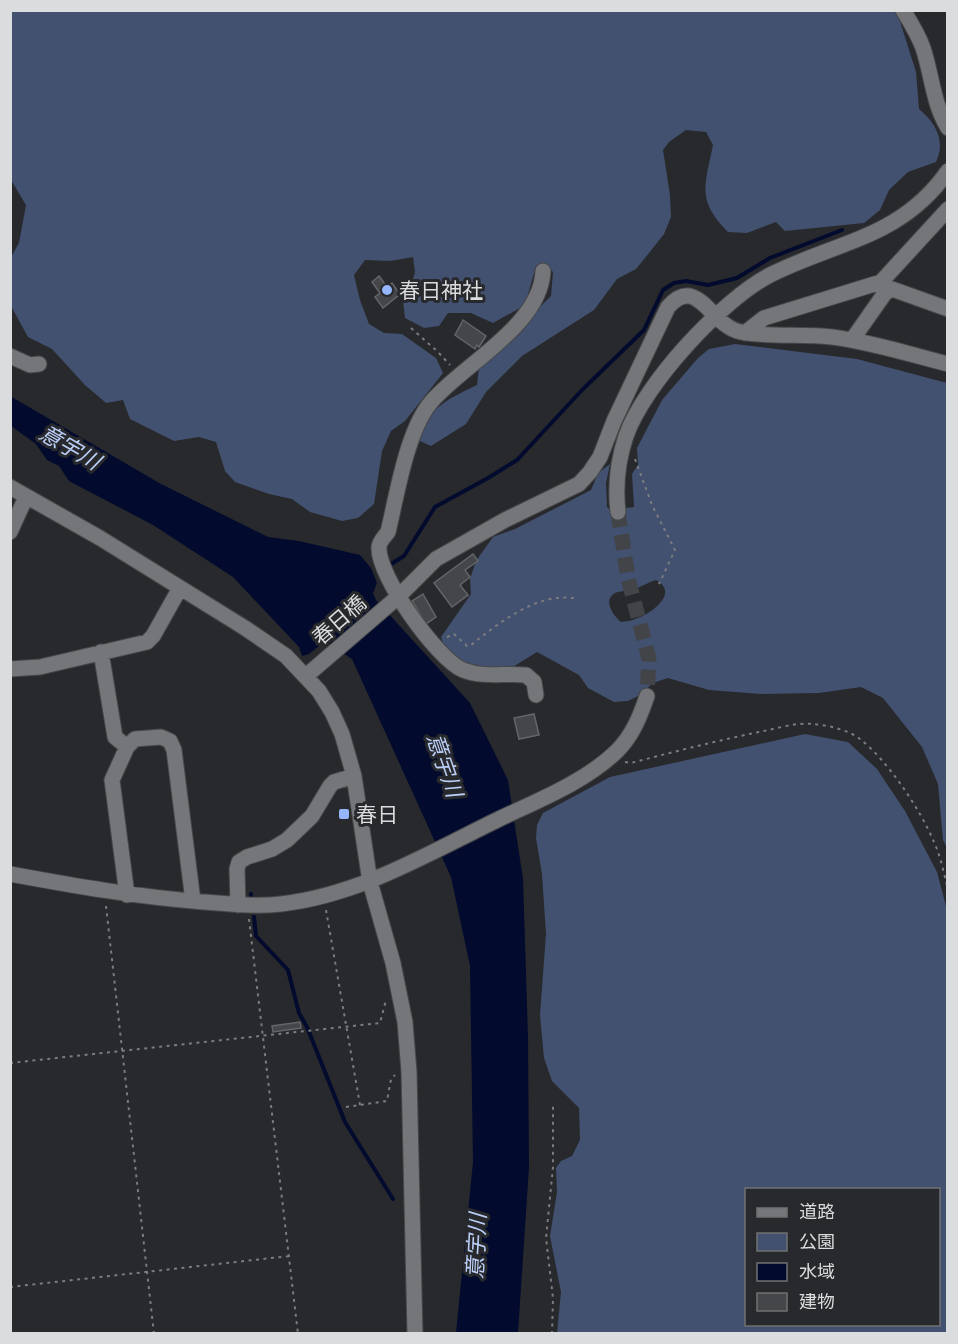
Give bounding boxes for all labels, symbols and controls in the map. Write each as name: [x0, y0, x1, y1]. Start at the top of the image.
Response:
place label: 春日神社: [399, 278, 483, 303]
marker: 春日神社: [380, 283, 394, 297]
water label: 意宇川: [35, 419, 107, 476]
street label: 春日橋: [307, 590, 371, 650]
water label: 意宇川: [422, 730, 469, 802]
place label: 春日: [356, 802, 398, 827]
marker: 春日: [337, 807, 351, 821]
legend: [745, 1188, 940, 1326]
text: 道路: [799, 1201, 835, 1222]
water label: 意宇川: [461, 1210, 491, 1280]
text: 公園: [799, 1231, 835, 1252]
text: 水域: [799, 1261, 835, 1282]
text: 建物: [799, 1291, 835, 1312]

